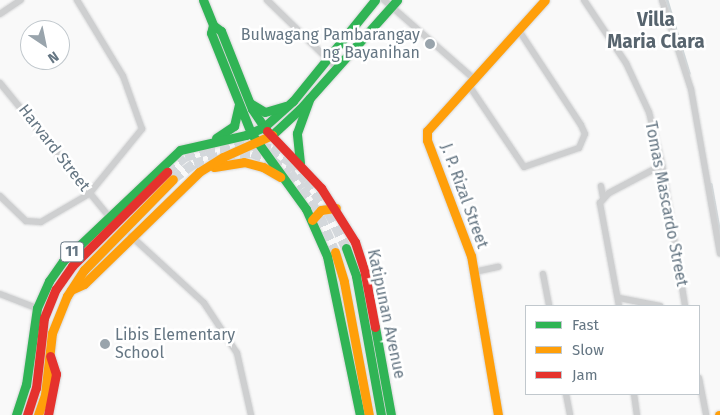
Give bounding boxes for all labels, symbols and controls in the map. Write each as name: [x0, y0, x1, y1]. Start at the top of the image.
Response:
district label: Villa Maria Clara: [607, 9, 705, 53]
north arrow: [20, 20, 70, 70]
place label: Bulwagang Pambarangay ng Bayanihan: [241, 25, 420, 63]
marker: Bulwagang Pambarangay ng Bayanihan: [424, 38, 436, 50]
text: N: [45, 47, 62, 67]
street label: Harvard Street: [14, 101, 94, 195]
street label: Tomas Mascardo Street: [641, 120, 691, 288]
street label: J. P. Rizal Street: [436, 141, 492, 251]
road number: 11: [60, 240, 84, 264]
street label: Katipunan Avenue: [363, 247, 409, 381]
legend: [525, 305, 700, 395]
text: Fast: [572, 316, 599, 334]
place label: Libis Elementary School: [115, 325, 235, 363]
marker: Libis Elementary School: [99, 338, 111, 350]
text: Slow: [572, 341, 604, 359]
text: Jam: [572, 366, 598, 384]

